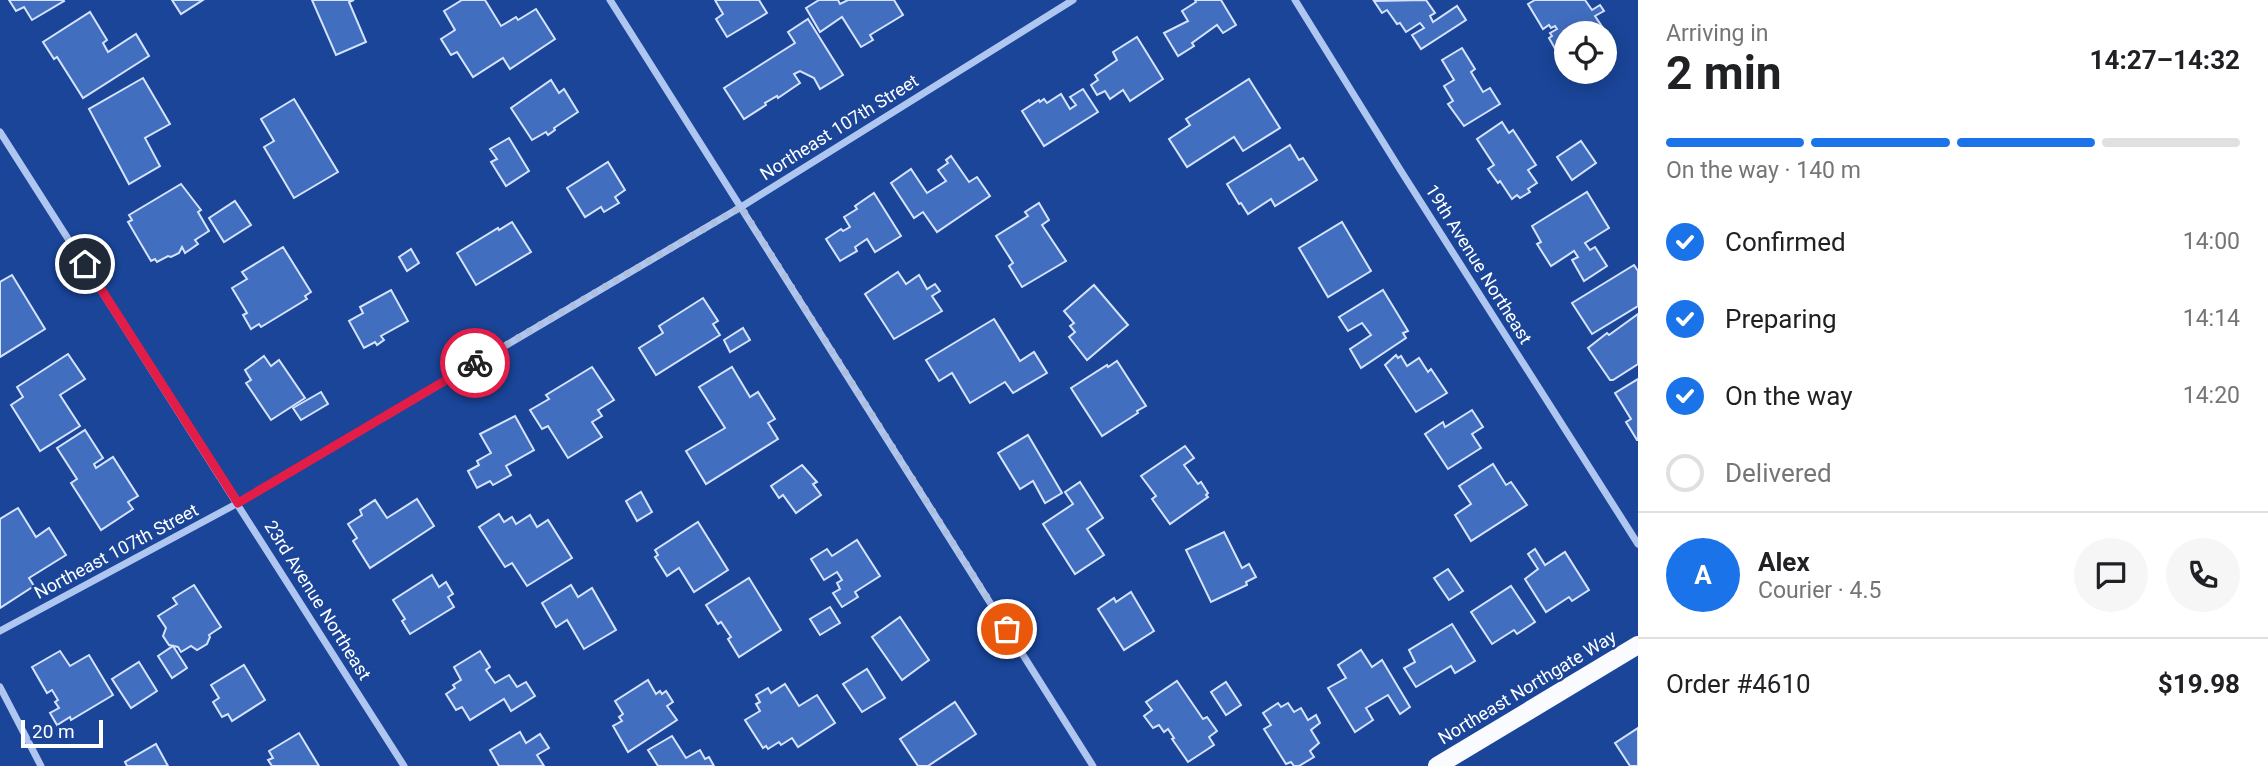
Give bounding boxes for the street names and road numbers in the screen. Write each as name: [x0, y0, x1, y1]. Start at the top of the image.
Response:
street label: Northeast 107th Street: [756, 70, 922, 184]
street label: 19th Avenue Northeast: [1421, 181, 1537, 348]
street label: Northeast 107th Street: [30, 499, 202, 603]
street label: 23rd Avenue Northeast: [260, 516, 376, 684]
street label: Northeast Northgate Way: [1434, 625, 1620, 748]

